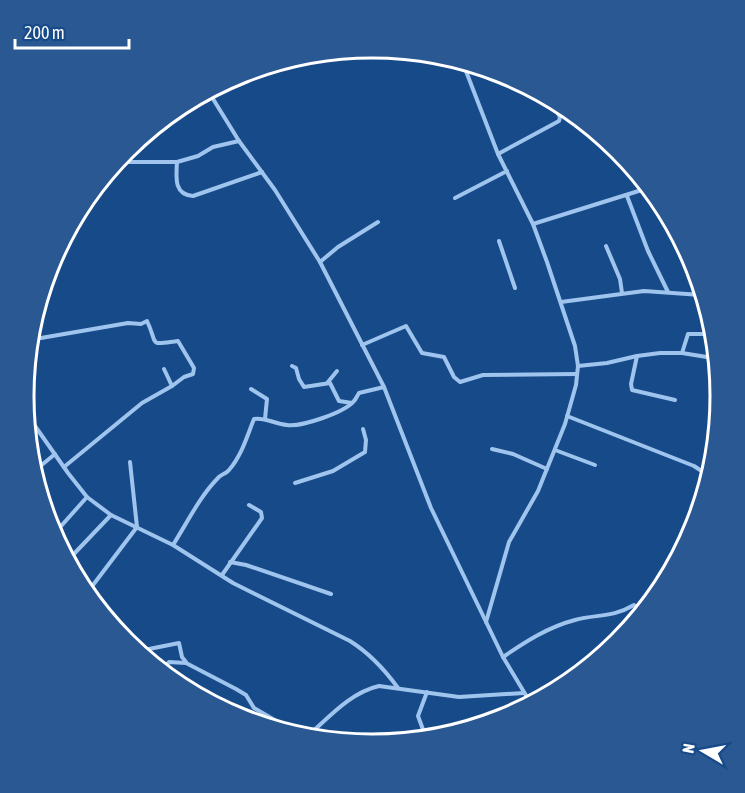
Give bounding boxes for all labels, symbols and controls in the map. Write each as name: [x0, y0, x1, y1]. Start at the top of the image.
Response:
scale bar: [15, 12, 129, 50]
text: 200 m: [24, 22, 65, 43]
north arrow: [673, 721, 733, 781]
text: N: [679, 742, 698, 755]

